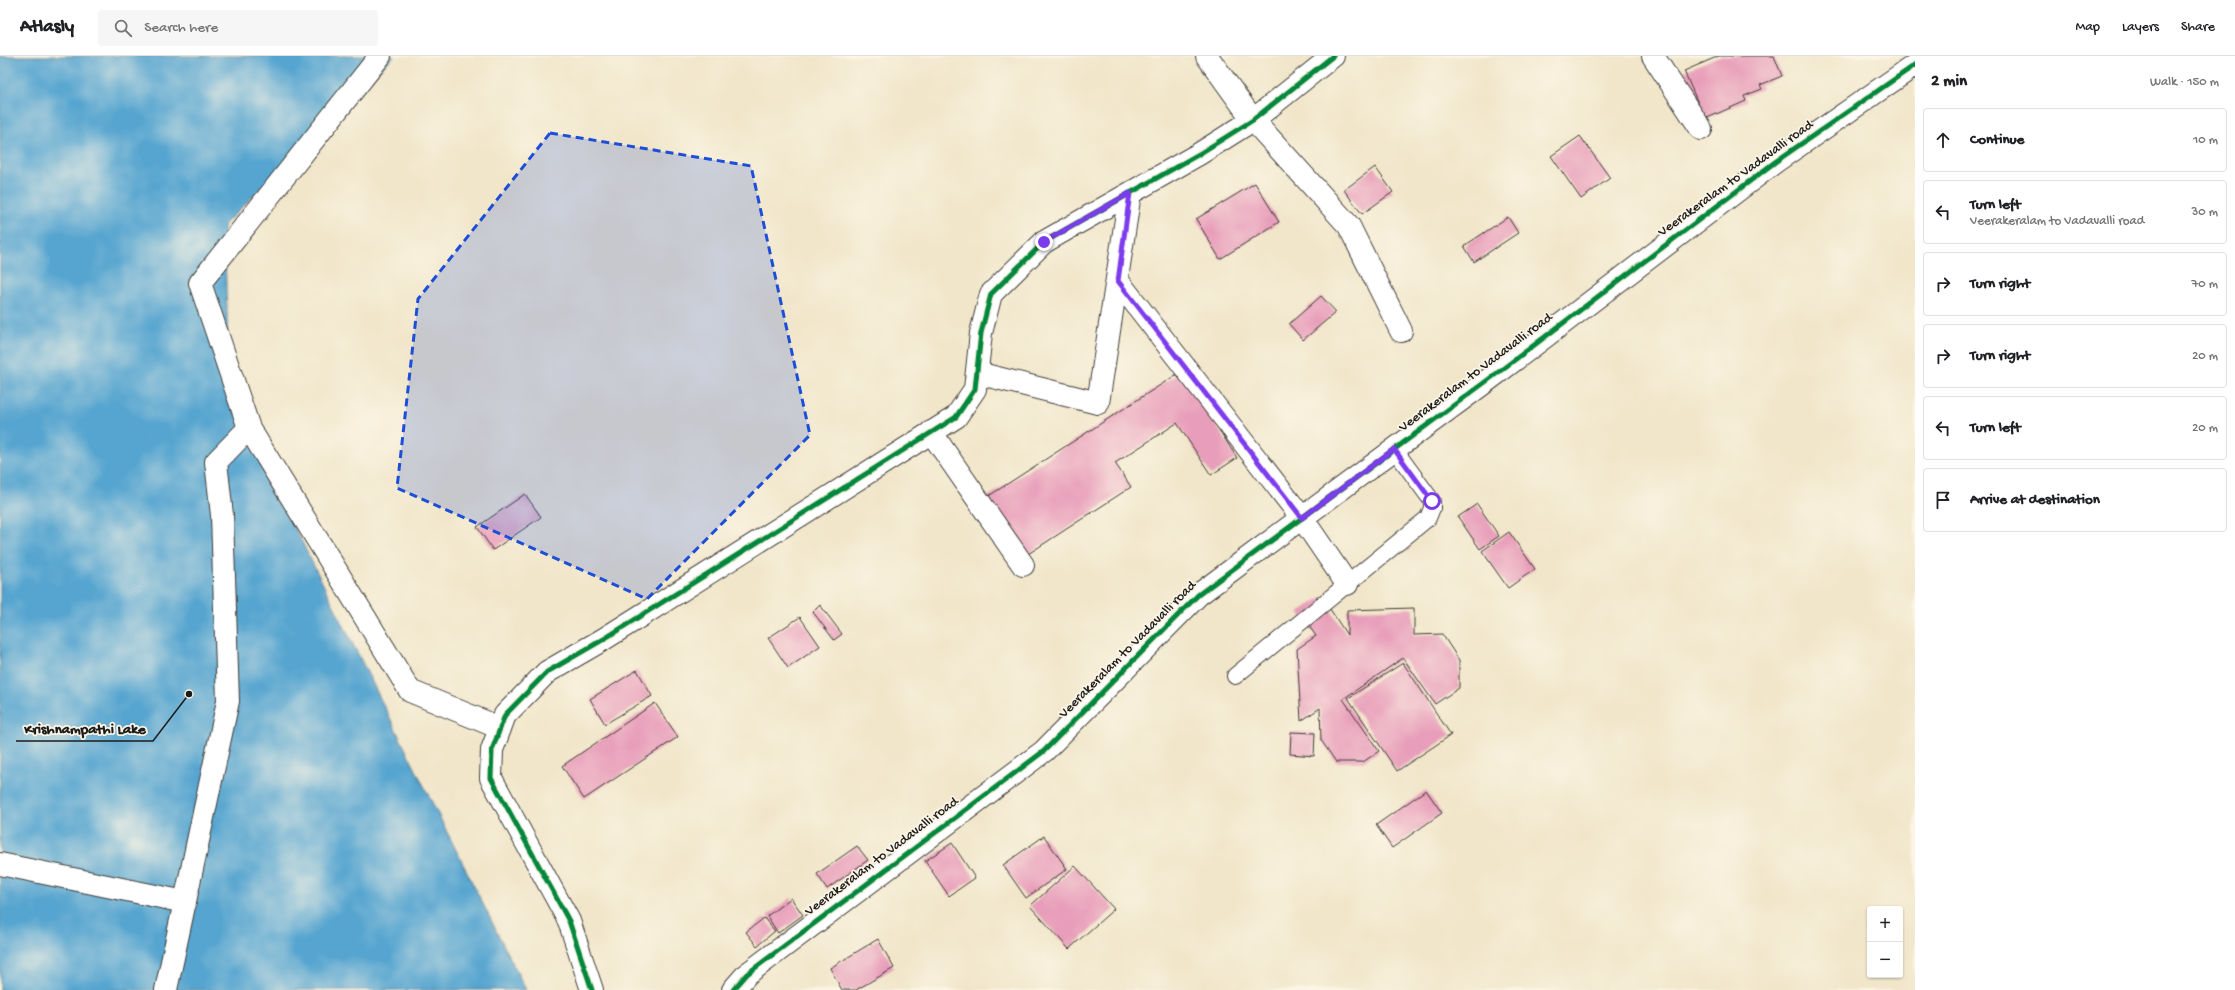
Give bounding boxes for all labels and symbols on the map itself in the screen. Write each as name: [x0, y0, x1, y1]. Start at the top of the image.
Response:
street label: Veerakeralam to Vadavalli road: [1654, 116, 1818, 242]
route end: [1035, 233, 1053, 251]
street label: Veerakeralam to Vadavalli road: [1395, 309, 1558, 437]
route start: [1423, 492, 1441, 510]
street label: Veerakeralam to Vadavalli road: [1055, 576, 1202, 723]
callout: Krishnampathi Lake: [16, 714, 153, 741]
text: Krishnampathi Lake: [23, 721, 147, 739]
street label: Veerakeralam to Vadavalli road: [801, 793, 964, 921]

